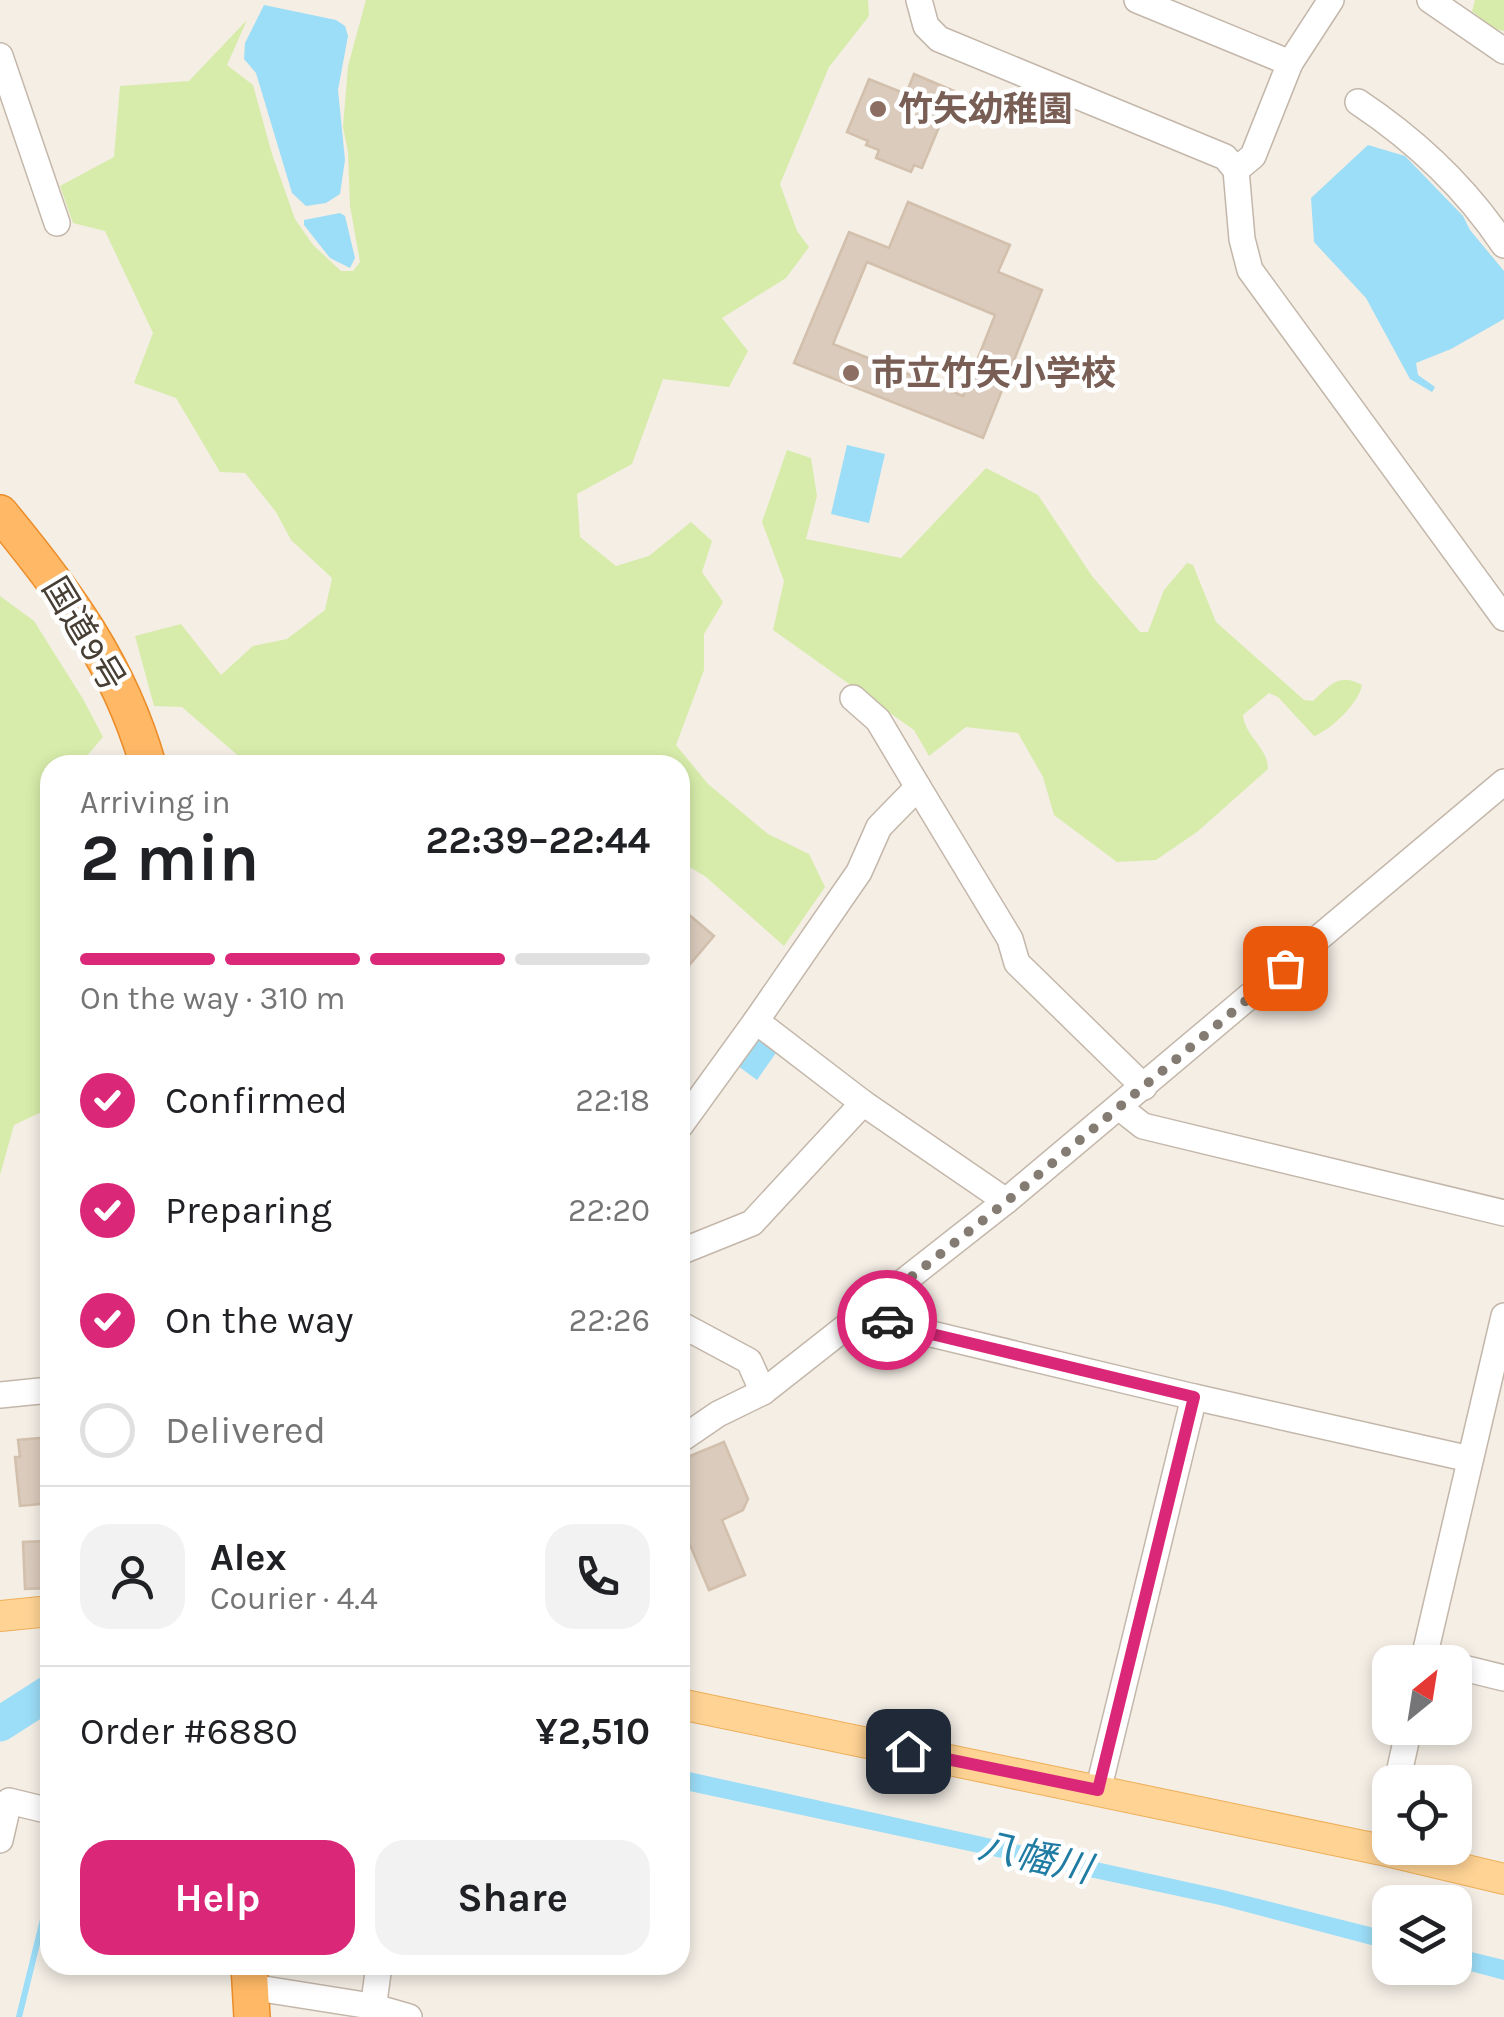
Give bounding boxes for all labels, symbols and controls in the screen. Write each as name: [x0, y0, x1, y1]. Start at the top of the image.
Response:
place label: 竹矢幼稚園: [898, 89, 1073, 130]
marker: 竹矢幼稚園: [867, 98, 889, 120]
place label: 市立竹矢小学校: [871, 353, 1116, 394]
marker: 市立竹矢小学校: [840, 362, 862, 384]
street label: 国道9号: [34, 570, 133, 699]
text: Arriving in: [80, 784, 231, 821]
text: 22:39–22:44: [426, 818, 650, 863]
text: 2 min: [80, 820, 259, 896]
pin: [1243, 926, 1328, 1011]
icon: bag: [1258, 941, 1313, 996]
text: On the way · 310 m: [80, 980, 346, 1017]
icon: check: [80, 1073, 135, 1128]
text: Confirmed: [165, 1078, 348, 1123]
text: 22:18: [575, 1082, 650, 1119]
icon: check: [80, 1183, 135, 1238]
text: Preparing: [165, 1188, 332, 1233]
text: 22:20: [568, 1192, 650, 1229]
courier: [837, 1270, 937, 1370]
icon: check: [80, 1293, 135, 1348]
icon: car: [860, 1293, 915, 1348]
text: On the way: [165, 1298, 353, 1343]
text: 22:26: [569, 1302, 650, 1339]
text: Delivered: [165, 1408, 326, 1453]
button: person: [80, 1524, 185, 1629]
button: phone: [545, 1524, 650, 1629]
text: Alex: [210, 1535, 287, 1580]
text: Courier · 4.4: [210, 1580, 378, 1617]
north arrow: [1372, 1645, 1472, 1745]
map controls: [1372, 1645, 1472, 1985]
text: Order #6880: [80, 1709, 298, 1754]
text: ¥2,510: [535, 1709, 650, 1754]
pin: [866, 1709, 951, 1794]
icon: home: [881, 1724, 936, 1779]
button: locate: [1372, 1765, 1472, 1865]
water label: 八幡川: [974, 1823, 1099, 1893]
button: Help: [80, 1840, 355, 1955]
button: Share: [375, 1840, 650, 1955]
button: layers: [1372, 1885, 1472, 1985]

